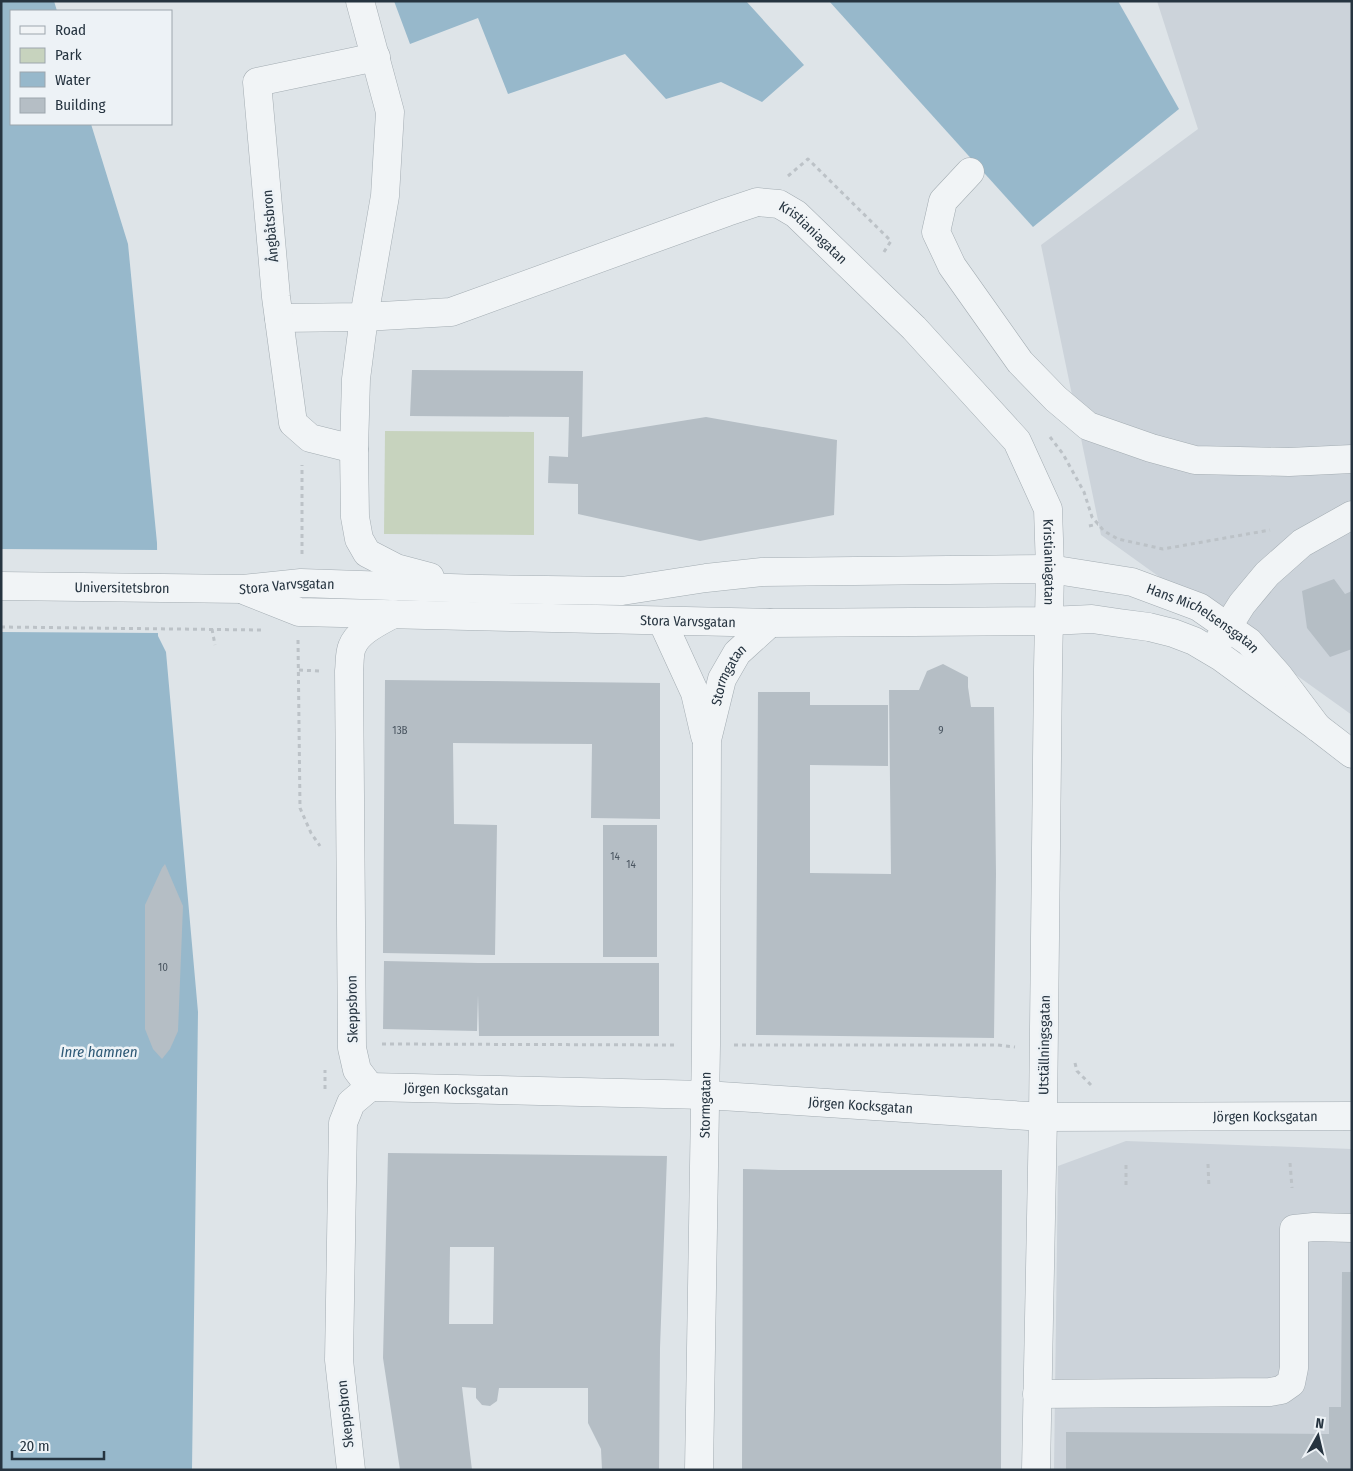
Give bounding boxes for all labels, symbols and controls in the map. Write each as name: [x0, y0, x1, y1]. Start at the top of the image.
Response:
legend: [10, 10, 172, 125]
text: Road: [55, 21, 86, 39]
text: Park: [55, 46, 82, 64]
text: Water: [55, 71, 91, 89]
text: Building: [55, 96, 106, 114]
street label: Ångbåtsbron: [258, 189, 282, 263]
street label: Kristianiagatan: [776, 198, 851, 268]
street label: Kristianiagatan: [1039, 519, 1058, 605]
street label: Stora Varvsgatan: [239, 575, 335, 598]
street label: Universitetsbron: [74, 579, 170, 597]
street label: Hans Michelsensgatan: [1144, 580, 1263, 657]
street label: Stora Varvsgatan: [640, 612, 736, 631]
street label: Stormgatan: [708, 641, 750, 707]
house number: 13B: [392, 724, 408, 737]
house number: 9: [938, 724, 944, 737]
house number: 14: [610, 850, 620, 863]
house number: 14: [626, 858, 636, 871]
house number: 10: [158, 961, 168, 974]
street label: Skeppsbron: [343, 975, 362, 1043]
street label: Utställningsgatan: [1035, 995, 1054, 1095]
water label: Inre hamnen: [61, 1043, 137, 1061]
street label: Stormgatan: [696, 1072, 715, 1138]
street label: Jörgen Kocksgatan: [403, 1080, 509, 1099]
street label: Jörgen Kocksgatan: [808, 1094, 913, 1118]
street label: Jörgen Kocksgatan: [1213, 1108, 1318, 1125]
street label: Skeppsbron: [333, 1379, 357, 1449]
north arrow: [1293, 1411, 1343, 1461]
text: N: [1314, 1415, 1325, 1433]
scale bar: [12, 1428, 105, 1460]
text: 20 m: [20, 1437, 50, 1455]

